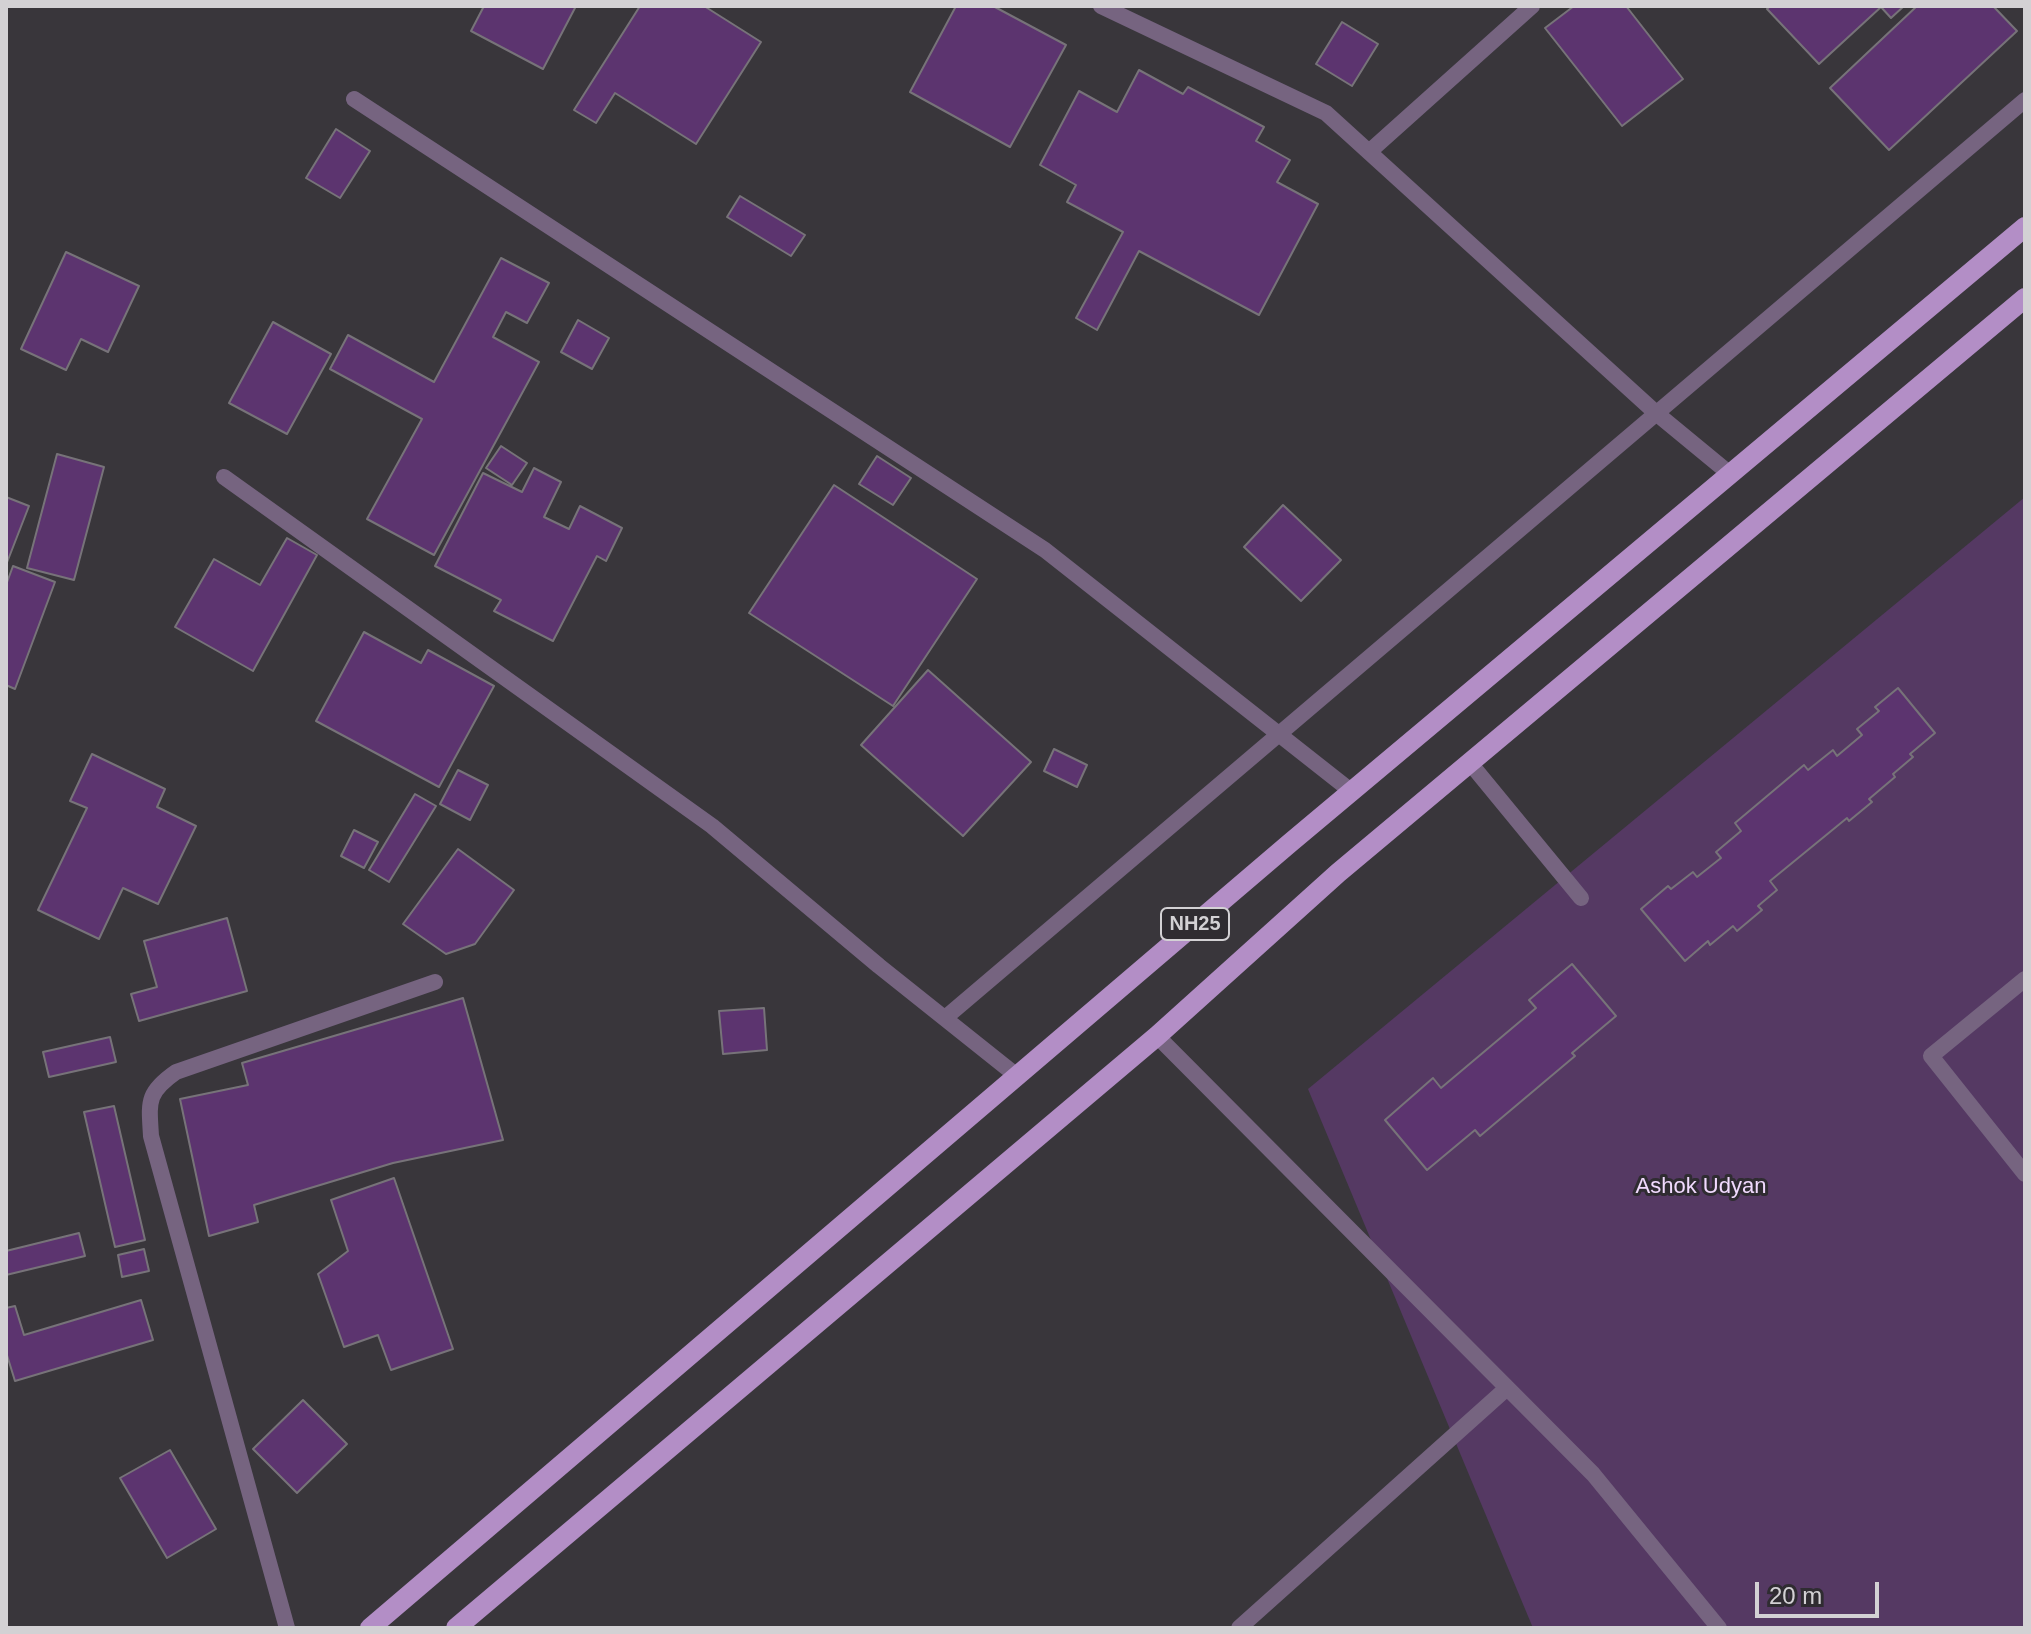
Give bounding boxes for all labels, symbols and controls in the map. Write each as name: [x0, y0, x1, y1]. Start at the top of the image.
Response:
road number: NH25: [1161, 908, 1229, 940]
park label: Ashok Udyan: [1636, 1174, 1766, 1200]
scale bar: [1759, 1566, 1883, 1616]
text: 20 m: [1769, 1582, 1822, 1609]

